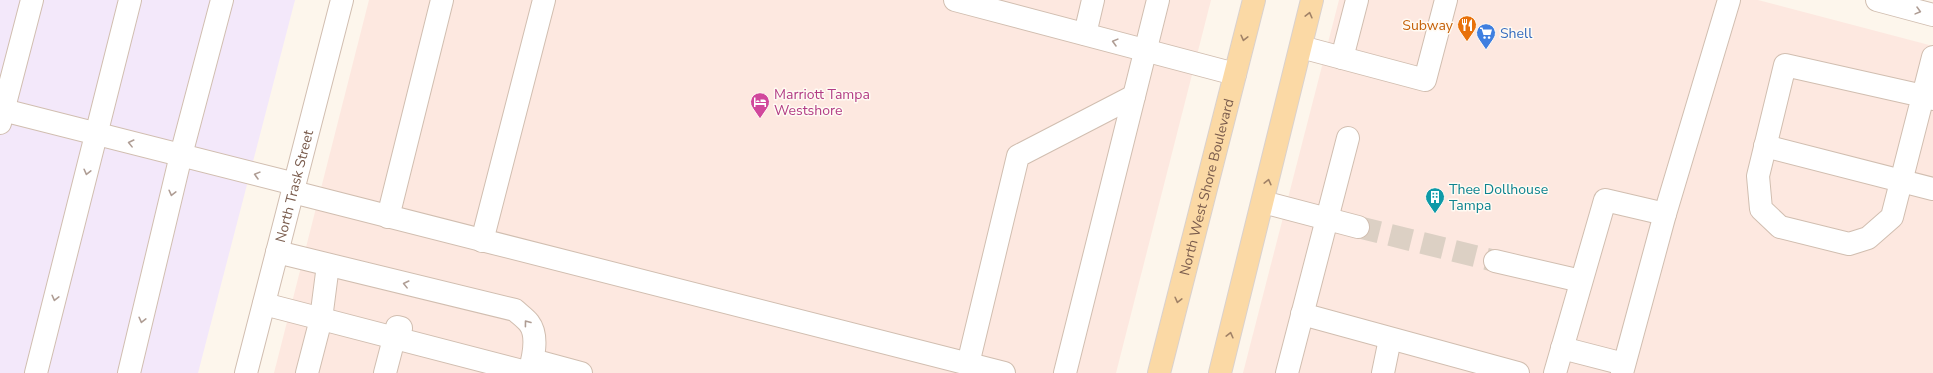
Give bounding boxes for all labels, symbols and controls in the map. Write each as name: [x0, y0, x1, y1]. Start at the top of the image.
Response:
one-way arrow: [1915, 6, 1922, 15]
one-way arrow: [1304, 12, 1312, 18]
restaurant icon: Subway: [1456, 14, 1478, 42]
place label: Subway: [1402, 16, 1454, 35]
supermarket icon: Shell: [1475, 22, 1497, 50]
place label: Shell: [1500, 24, 1533, 43]
one-way arrow: [1240, 34, 1249, 41]
one-way arrow: [1112, 38, 1119, 47]
place label: Marriott Tampa Westshore: [774, 85, 870, 120]
hotel icon: Marriott Tampa Westshore: [749, 91, 771, 119]
street label: North West Shore Boulevard: [1175, 97, 1239, 278]
street label: North Trask Street: [271, 128, 318, 244]
one-way arrow: [128, 139, 135, 147]
one-way arrow: [83, 168, 92, 175]
one-way arrow: [254, 171, 261, 180]
one-way arrow: [1263, 179, 1271, 185]
place label: Thee Dollhouse Tampa: [1449, 180, 1548, 215]
building icon: Thee Dollhouse Tampa: [1424, 186, 1446, 214]
one-way arrow: [169, 190, 177, 197]
one-way arrow: [403, 280, 410, 288]
one-way arrow: [51, 294, 60, 301]
one-way arrow: [1174, 296, 1183, 303]
one-way arrow: [138, 317, 146, 323]
one-way arrow: [525, 321, 532, 328]
one-way arrow: [1225, 332, 1233, 338]

